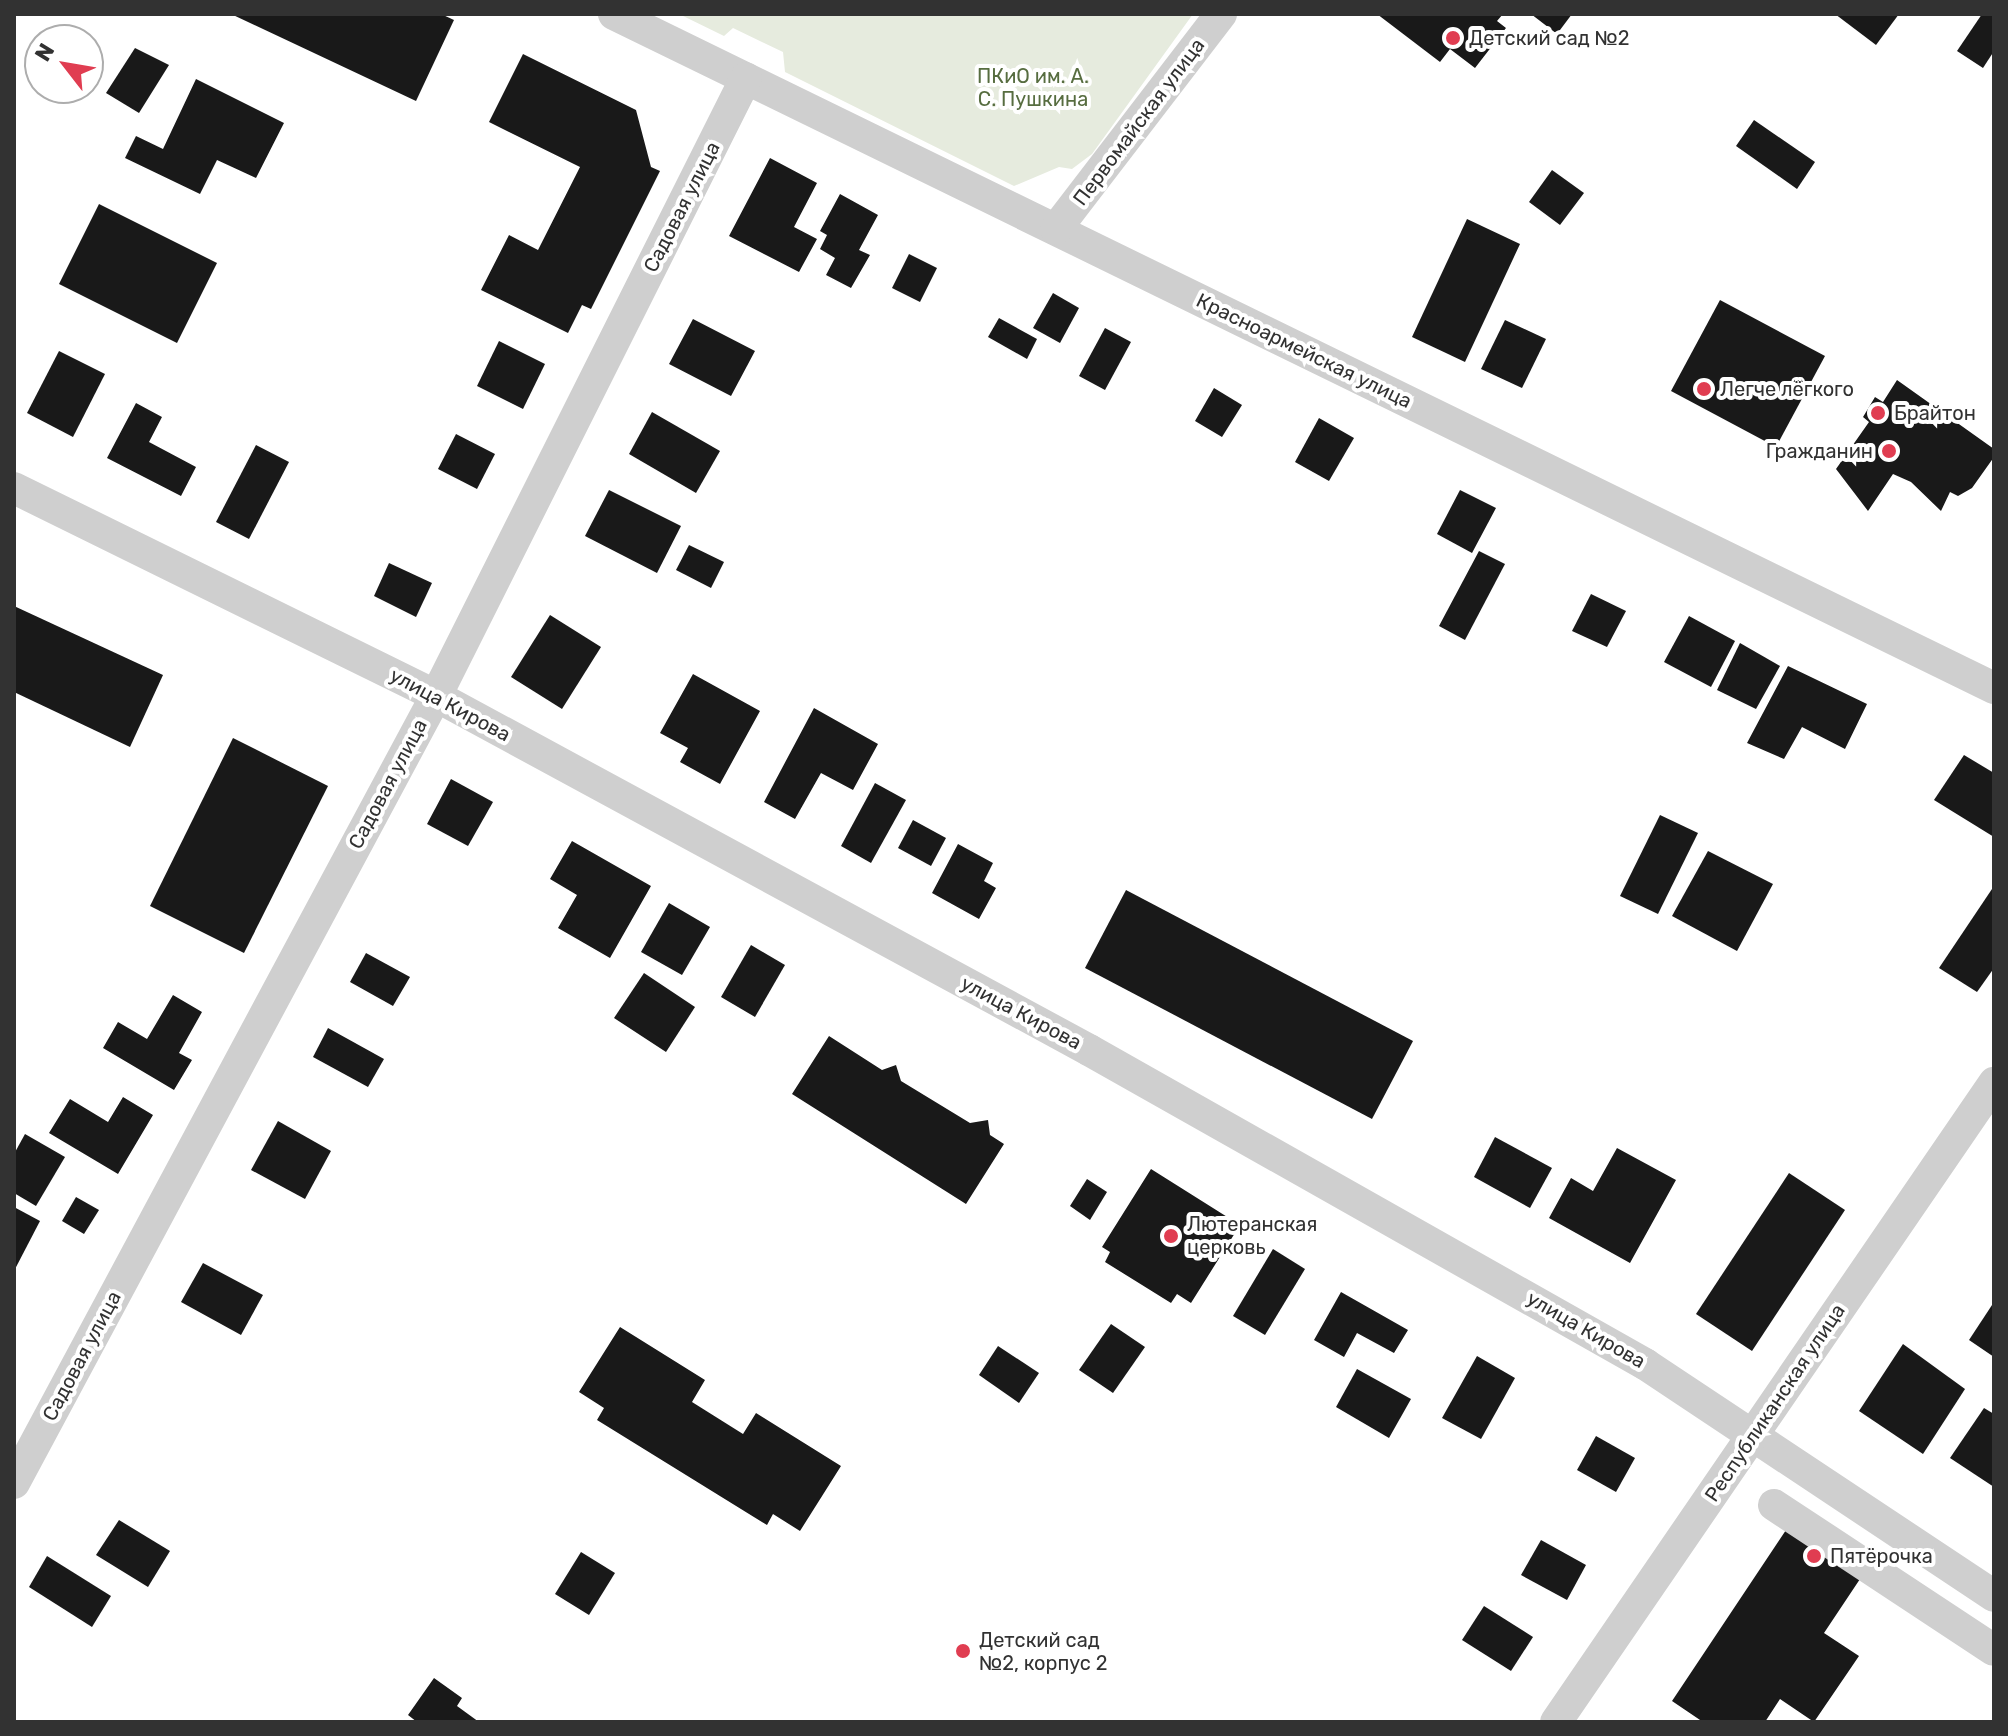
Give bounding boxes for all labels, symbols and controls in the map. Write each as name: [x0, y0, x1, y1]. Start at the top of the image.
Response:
north arrow: [24, 24, 104, 104]
place label: Детский сад №2: [1469, 26, 1629, 50]
marker: Детский сад №2: [1444, 29, 1462, 47]
street label: Первомайская улица: [1068, 34, 1210, 210]
text: N: [29, 39, 60, 66]
park label: ПКиО им. А. С. Пушкина: [977, 64, 1089, 111]
street label: Садовая улица: [639, 138, 725, 276]
street label: Красноармейская улица: [1192, 288, 1416, 414]
place label: Легче лёгкого: [1720, 377, 1854, 401]
marker: Легче лёгкого: [1695, 380, 1713, 398]
place label: Брайтон: [1894, 401, 1976, 425]
marker: Брайтон: [1869, 404, 1887, 422]
place label: Гражданин: [1766, 439, 1873, 463]
marker: Гражданин: [1880, 442, 1898, 460]
street label: улица Кирова: [386, 663, 514, 747]
street label: Садовая улица: [344, 715, 432, 853]
street label: улица Кирова: [957, 971, 1085, 1055]
place label: Лютеранская церковь: [1187, 1212, 1317, 1259]
marker: Лютеранская церковь: [1162, 1227, 1180, 1245]
street label: улица Кирова: [1522, 1286, 1650, 1374]
street label: Садовая улица: [38, 1287, 126, 1425]
street label: Республиканская улица: [1700, 1300, 1850, 1506]
place label: Пятёрочка: [1830, 1544, 1933, 1568]
marker: Пятёрочка: [1805, 1547, 1823, 1565]
place label: Детский сад №2, корпус 2: [979, 1628, 1108, 1675]
marker: Детский сад №2, корпус 2: [954, 1642, 972, 1660]

